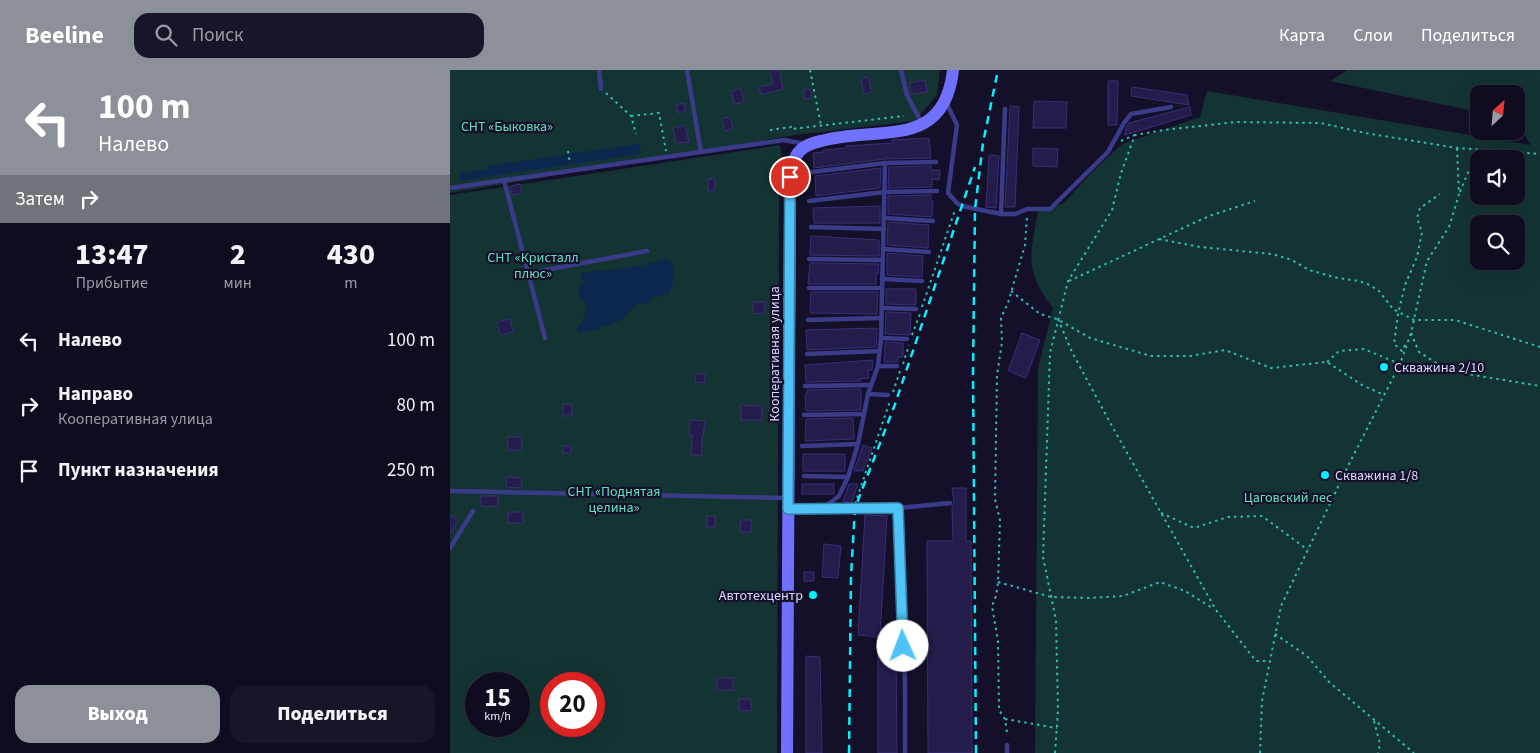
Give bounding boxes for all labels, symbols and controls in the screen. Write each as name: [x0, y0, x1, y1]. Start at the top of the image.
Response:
search box: [134, 13, 484, 58]
text: Beeline: [25, 18, 104, 53]
icon: search: [152, 21, 180, 49]
text: Поиск: [192, 22, 243, 49]
text: Карта: [1279, 23, 1325, 48]
text: Слои: [1353, 23, 1393, 48]
text: Поделиться: [1421, 23, 1515, 48]
text: 100 m: [98, 82, 190, 132]
north arrow: [1470, 85, 1525, 140]
map controls: [1470, 85, 1525, 270]
icon: left: [15, 90, 80, 155]
park label: СНТ «Быковка»: [461, 117, 553, 137]
text: Налево: [98, 128, 169, 160]
button: sound: [1470, 150, 1525, 205]
pin: [769, 156, 811, 198]
icon: arrive: [776, 163, 804, 191]
icon: right: [75, 185, 103, 213]
text: Затем: [15, 186, 65, 213]
button: search: [1470, 215, 1525, 270]
text: 13:47: [75, 233, 148, 276]
text: 2: [230, 233, 246, 276]
text: 430: [327, 233, 375, 276]
park label: СНТ «Кристалл плюс»: [487, 248, 579, 284]
text: Прибытие: [76, 272, 148, 294]
text: мин: [224, 272, 252, 294]
text: m: [344, 272, 358, 294]
street label: Кооперативная улица: [765, 286, 785, 422]
icon: left: [15, 327, 43, 355]
text: Налево: [58, 327, 122, 354]
text: 100 m: [387, 327, 435, 354]
place label: Скважина 2/10: [1394, 358, 1484, 378]
marker: Скважина 2/10: [1378, 361, 1390, 373]
text: Направо: [58, 381, 133, 408]
icon: right: [15, 392, 43, 420]
text: 80 m: [397, 392, 435, 419]
text: Кооперативная улица: [58, 408, 213, 430]
icon: arrive: [15, 457, 43, 485]
text: Пункт назначения: [58, 457, 219, 484]
text: 250 m: [387, 457, 435, 484]
place label: Скважина 1/8: [1335, 466, 1418, 486]
marker: Скважина 1/8: [1319, 469, 1331, 481]
park label: СНТ «Поднятая целина»: [568, 482, 661, 518]
park label: Цаговский лес: [1244, 488, 1333, 508]
place label: Автотехцентр: [719, 586, 803, 606]
marker: Автотехцентр: [807, 589, 819, 601]
position arrow: [876, 619, 928, 671]
speed limit sign: 20: [540, 672, 605, 737]
text: 15: [484, 680, 511, 716]
button: Выход: [15, 685, 220, 743]
button: Поделиться: [230, 685, 435, 743]
text: km/h: [484, 708, 511, 725]

